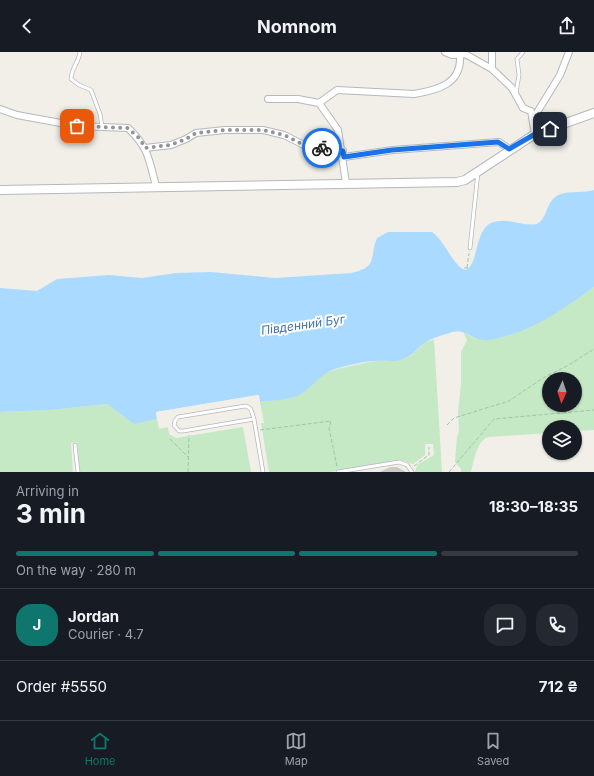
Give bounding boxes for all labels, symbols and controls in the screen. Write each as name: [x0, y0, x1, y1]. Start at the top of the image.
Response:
icon: back: [16, 15, 38, 37]
icon: share: [556, 15, 578, 37]
text: Nomnom: [257, 16, 337, 37]
pin: [60, 109, 94, 143]
pin: [533, 112, 567, 146]
icon: bag: [66, 115, 88, 137]
icon: home: [539, 118, 561, 140]
courier: [302, 128, 342, 168]
icon: bike: [311, 137, 333, 159]
water label: Південний Буг: [260, 311, 347, 338]
north arrow: [542, 372, 582, 412]
map controls: [542, 372, 582, 460]
button: layers: [542, 420, 582, 460]
text: Arriving in: [16, 483, 79, 499]
text: 18:30–18:35: [489, 497, 578, 516]
text: 3 min: [16, 498, 86, 529]
text: On the way · 280 m: [16, 562, 136, 578]
button: chat: [484, 604, 526, 646]
button: phone: [536, 604, 578, 646]
text: Jordan: [68, 607, 119, 626]
text: J: [33, 615, 41, 634]
text: Courier · 4.7: [68, 626, 144, 642]
text: Order #5550: [16, 677, 107, 696]
text: 712 ₴: [539, 677, 578, 696]
tab: Home: [85, 730, 116, 768]
tab: Map: [285, 730, 308, 768]
tab: Saved: [477, 730, 509, 768]

